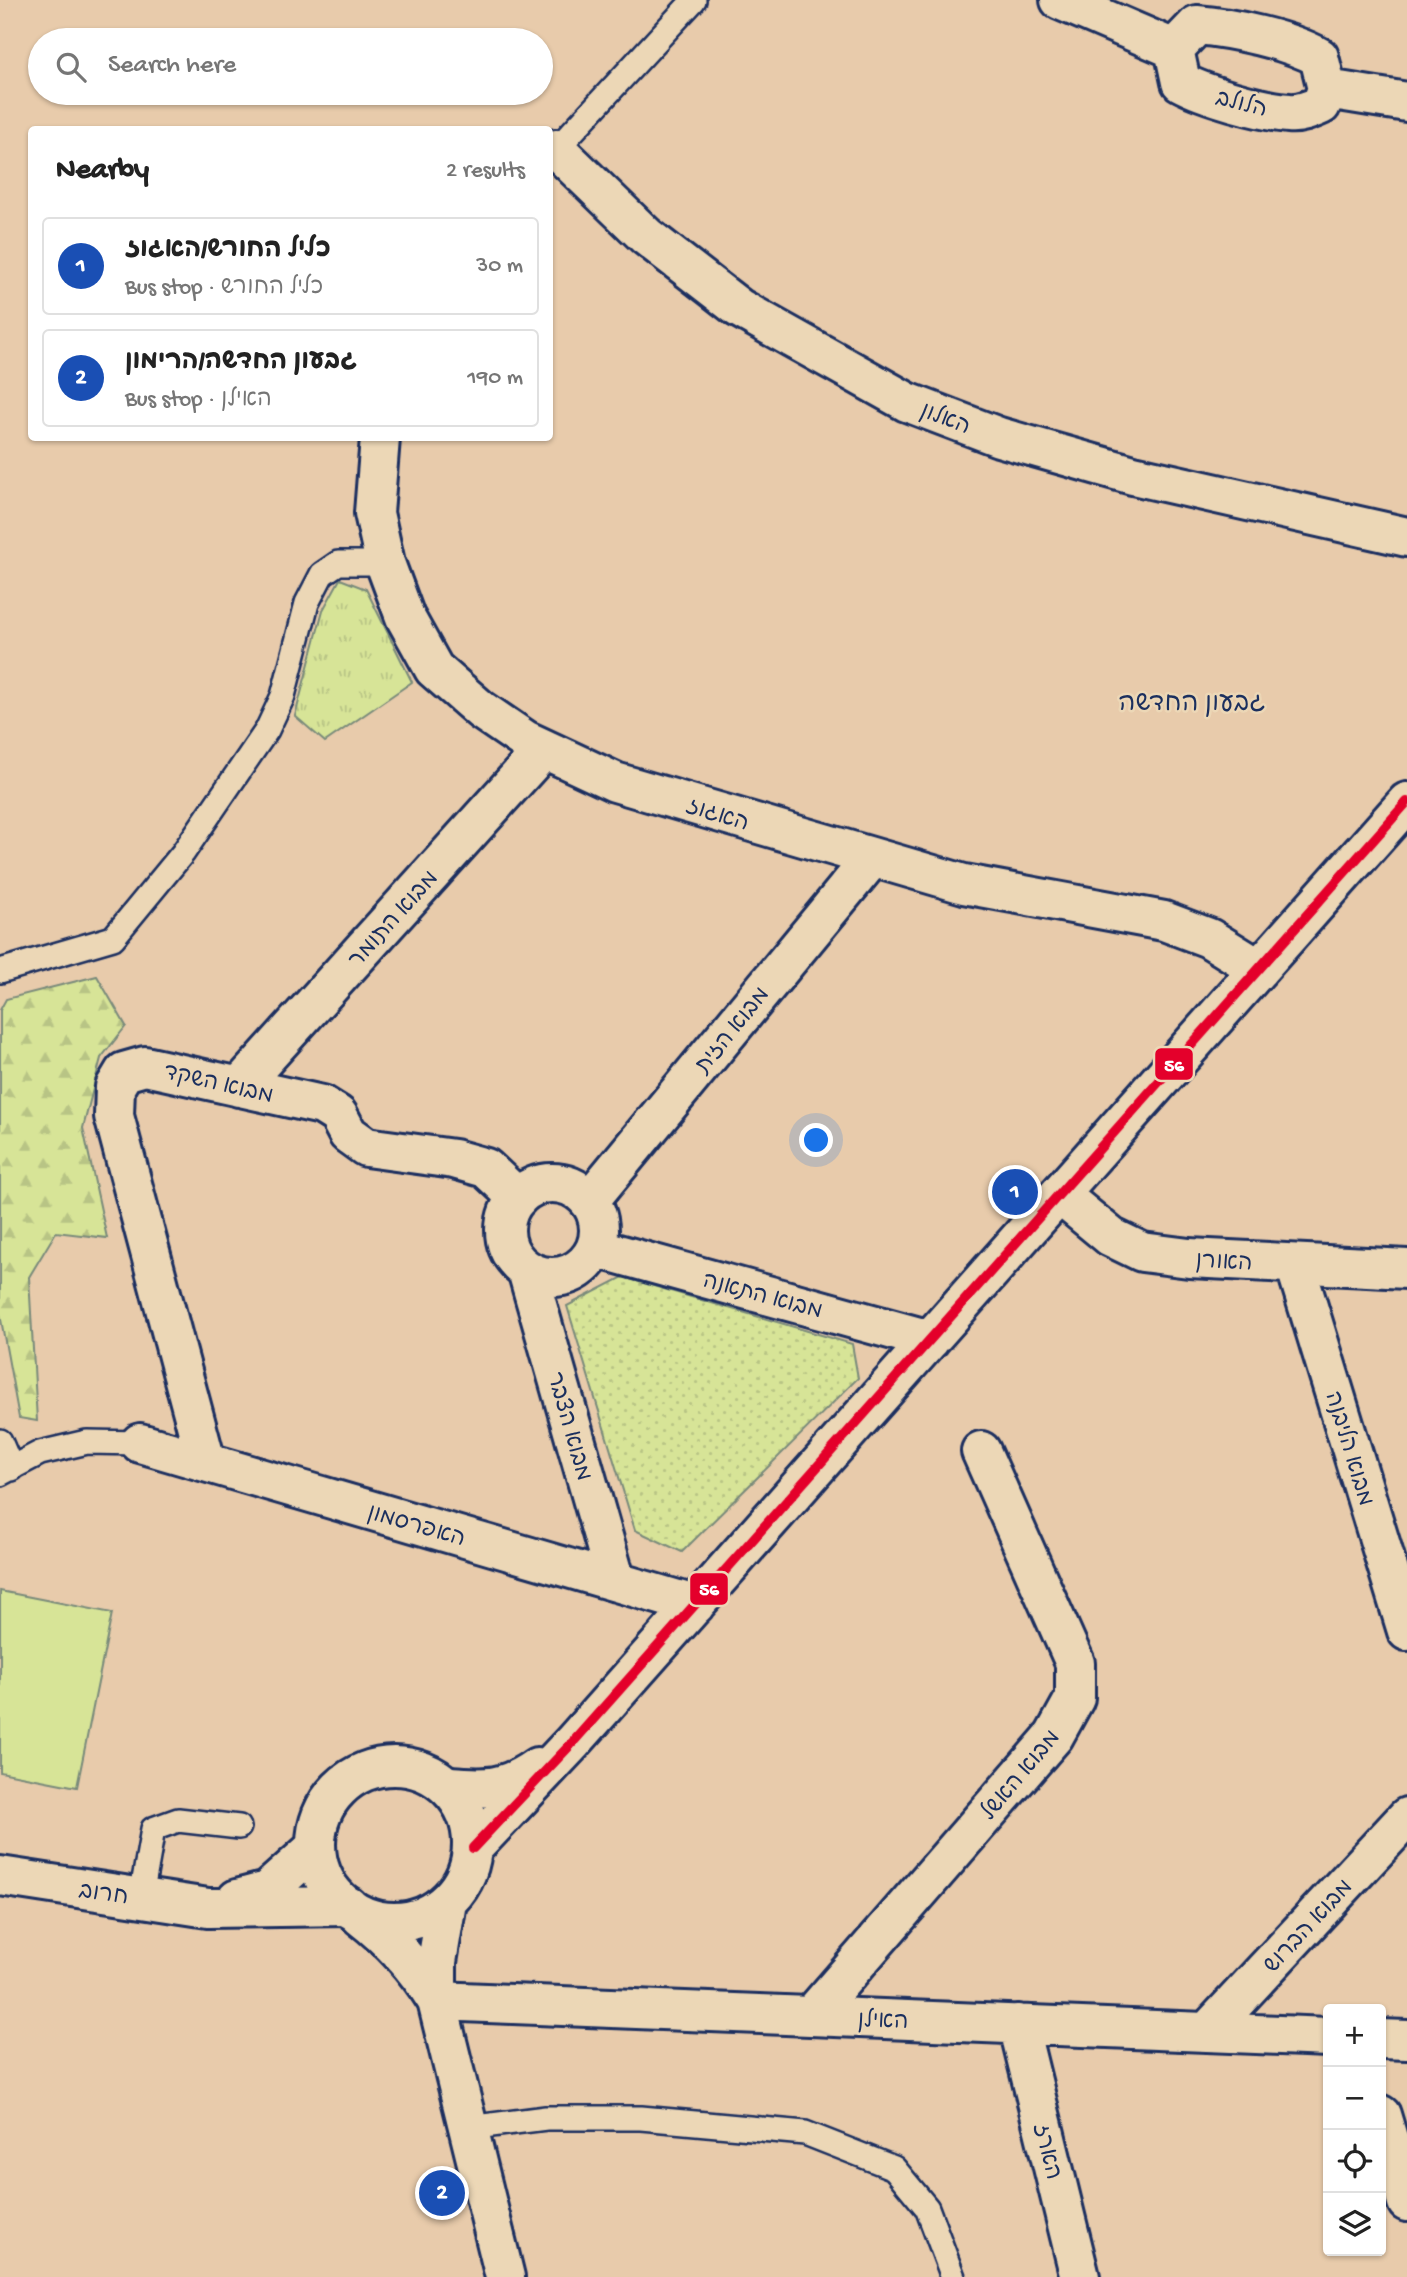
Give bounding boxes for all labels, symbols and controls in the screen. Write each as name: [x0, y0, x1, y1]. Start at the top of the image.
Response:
search box: [28, 28, 553, 105]
icon: search: [52, 48, 90, 86]
text: Search here: [108, 51, 236, 82]
street label: הלולב: [1213, 84, 1270, 125]
text: Nearby: [56, 154, 149, 189]
text: 2 results: [446, 158, 525, 185]
text: כליל החורש/האגוז: [125, 236, 331, 267]
text: 1: [76, 253, 86, 280]
text: 30 m: [476, 253, 523, 280]
text: Bus stop · כליל החורש: [125, 275, 323, 302]
text: גבעון החדשה/הרימון: [125, 348, 357, 379]
text: 2: [75, 365, 87, 392]
text: 190 m: [467, 365, 523, 392]
text: Bus stop · האילן: [125, 387, 272, 414]
street label: האלון: [916, 397, 974, 442]
district label: גבעון החדשה: [1119, 690, 1265, 721]
street label: האגוז: [682, 794, 752, 839]
street label: מבוא התומר: [344, 866, 445, 974]
street label: מבוא הזית: [690, 983, 777, 1080]
line badge: 56: [1154, 1047, 1194, 1081]
text: 56: [1164, 1056, 1184, 1079]
street label: מבוא השקד: [161, 1060, 276, 1111]
your location: [799, 1123, 833, 1157]
pin: 1: [992, 1166, 1038, 1218]
street label: האורן: [1195, 1249, 1253, 1278]
street label: מבוא התאנה: [699, 1268, 825, 1326]
street label: מבוא הצבר: [539, 1370, 596, 1484]
street label: מבוא הליבנה: [1317, 1388, 1379, 1510]
street label: האפרסמון: [364, 1501, 468, 1554]
line badge: 56: [689, 1572, 729, 1606]
text: 56: [699, 1580, 719, 1603]
street label: מבוא האשל: [975, 1725, 1067, 1827]
street label: מבוא הברוש: [1259, 1875, 1360, 1980]
street label: חרוב: [77, 1879, 130, 1912]
map controls: [1323, 2004, 1386, 2256]
button: +: [1323, 2004, 1386, 2067]
street label: האילן: [857, 2007, 909, 2037]
button: −: [1323, 2067, 1386, 2130]
street label: הארז: [1026, 2121, 1066, 2183]
button: locate: [1323, 2130, 1386, 2193]
pin: 2: [419, 2167, 465, 2219]
button: layers: [1323, 2193, 1386, 2256]

